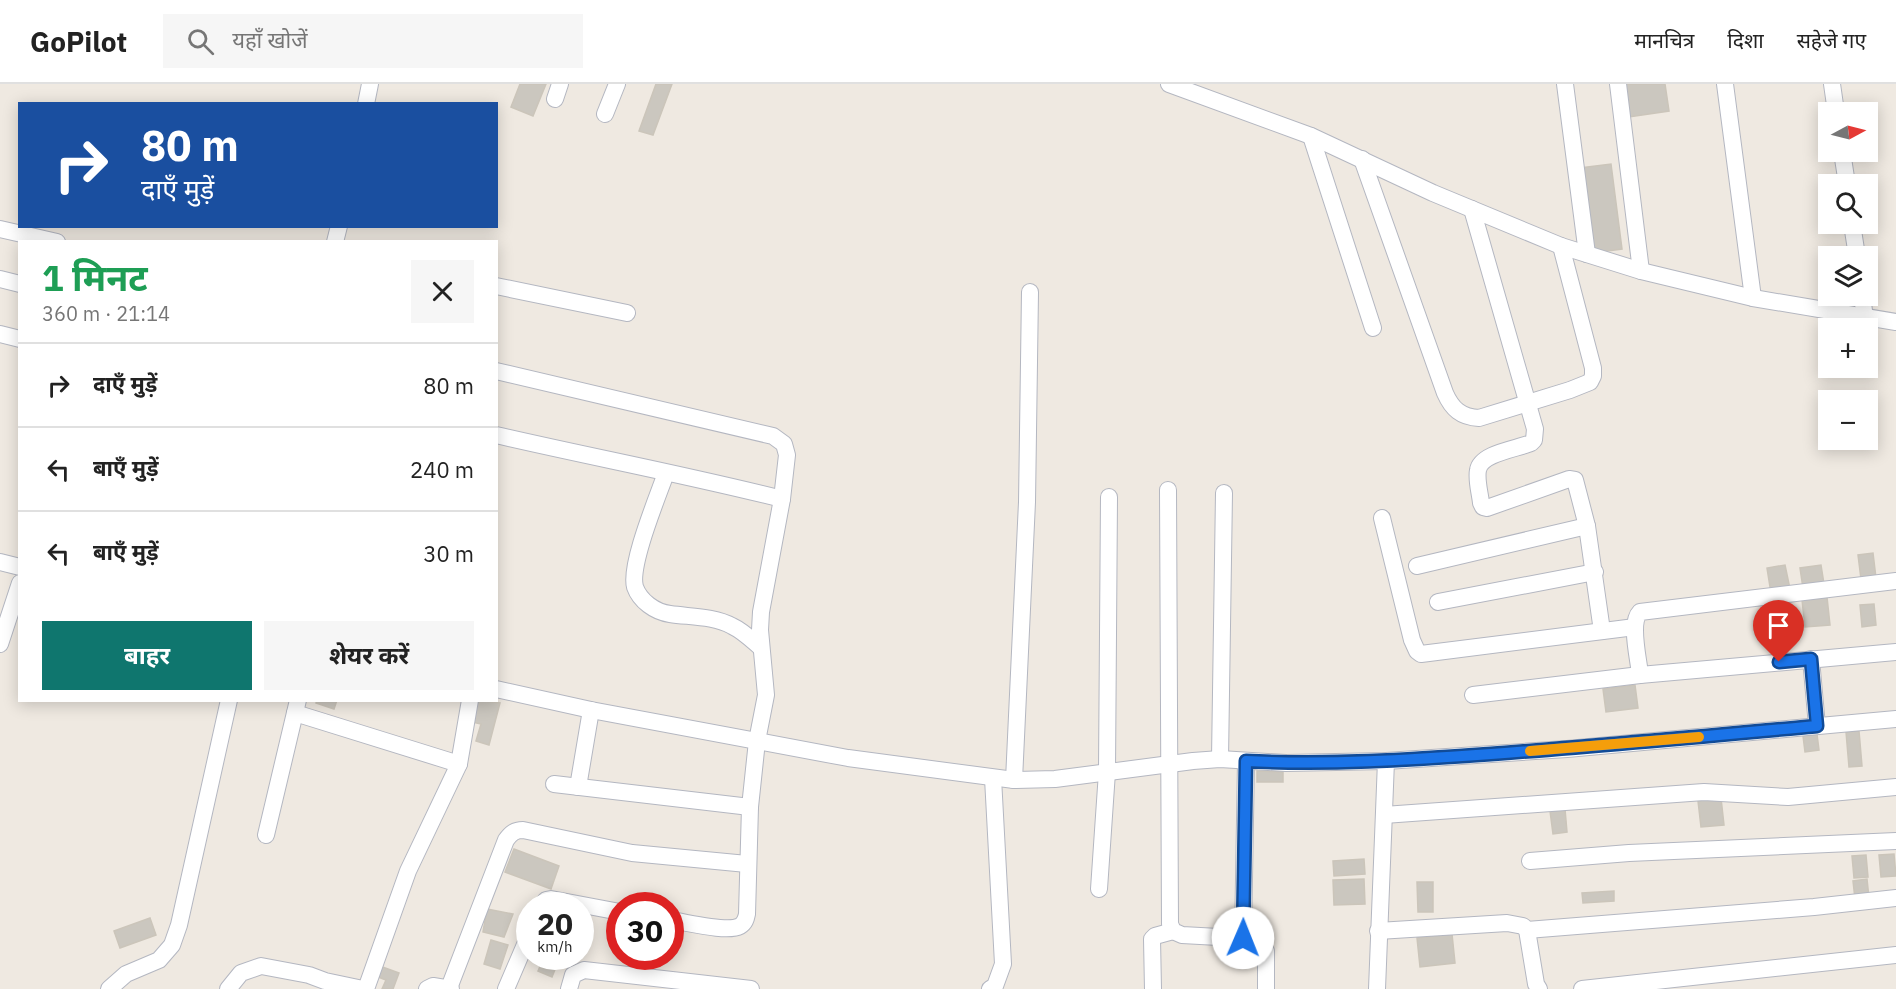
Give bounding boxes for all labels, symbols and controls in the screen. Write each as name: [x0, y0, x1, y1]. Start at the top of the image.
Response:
search box: [163, 14, 583, 68]
text: GoPilot: [30, 23, 127, 60]
icon: search: [184, 25, 217, 58]
text: यहाँ खोजें: [232, 25, 308, 54]
text: मानचित्र: [1634, 26, 1694, 54]
text: दिशा: [1727, 26, 1764, 54]
text: सहेजे गए: [1797, 26, 1866, 54]
north arrow: [1818, 102, 1878, 162]
map controls: [1818, 102, 1878, 450]
text: 80 m: [141, 118, 239, 173]
icon: right: [42, 126, 120, 204]
text: दाएँ मुड़ें: [141, 171, 214, 206]
button: search: [1818, 174, 1878, 234]
button: layers: [1818, 246, 1878, 306]
text: 1 मिनट: [42, 254, 148, 301]
button: close: [411, 260, 474, 323]
text: 360 m · 21:14: [42, 300, 170, 327]
button: +: [1818, 318, 1878, 378]
icon: right: [42, 369, 75, 402]
text: दाएँ मुड़ें: [93, 369, 157, 398]
text: 80 m: [423, 371, 474, 400]
button: −: [1818, 390, 1878, 450]
icon: left: [42, 453, 75, 486]
text: बाएँ मुड़ें: [93, 453, 159, 482]
text: 240 m: [410, 455, 474, 484]
icon: left: [42, 537, 75, 570]
text: बाएँ मुड़ें: [93, 537, 159, 566]
text: 30 m: [423, 539, 474, 568]
pin: [1753, 600, 1804, 662]
icon: arrive: [1762, 609, 1795, 642]
button: बाहर: [42, 621, 252, 690]
button: शेयर करें: [264, 621, 474, 690]
speed limit sign: 30: [606, 892, 684, 970]
text: 20: [537, 904, 573, 943]
position arrow: [1211, 906, 1275, 970]
text: km/h: [537, 937, 573, 956]

